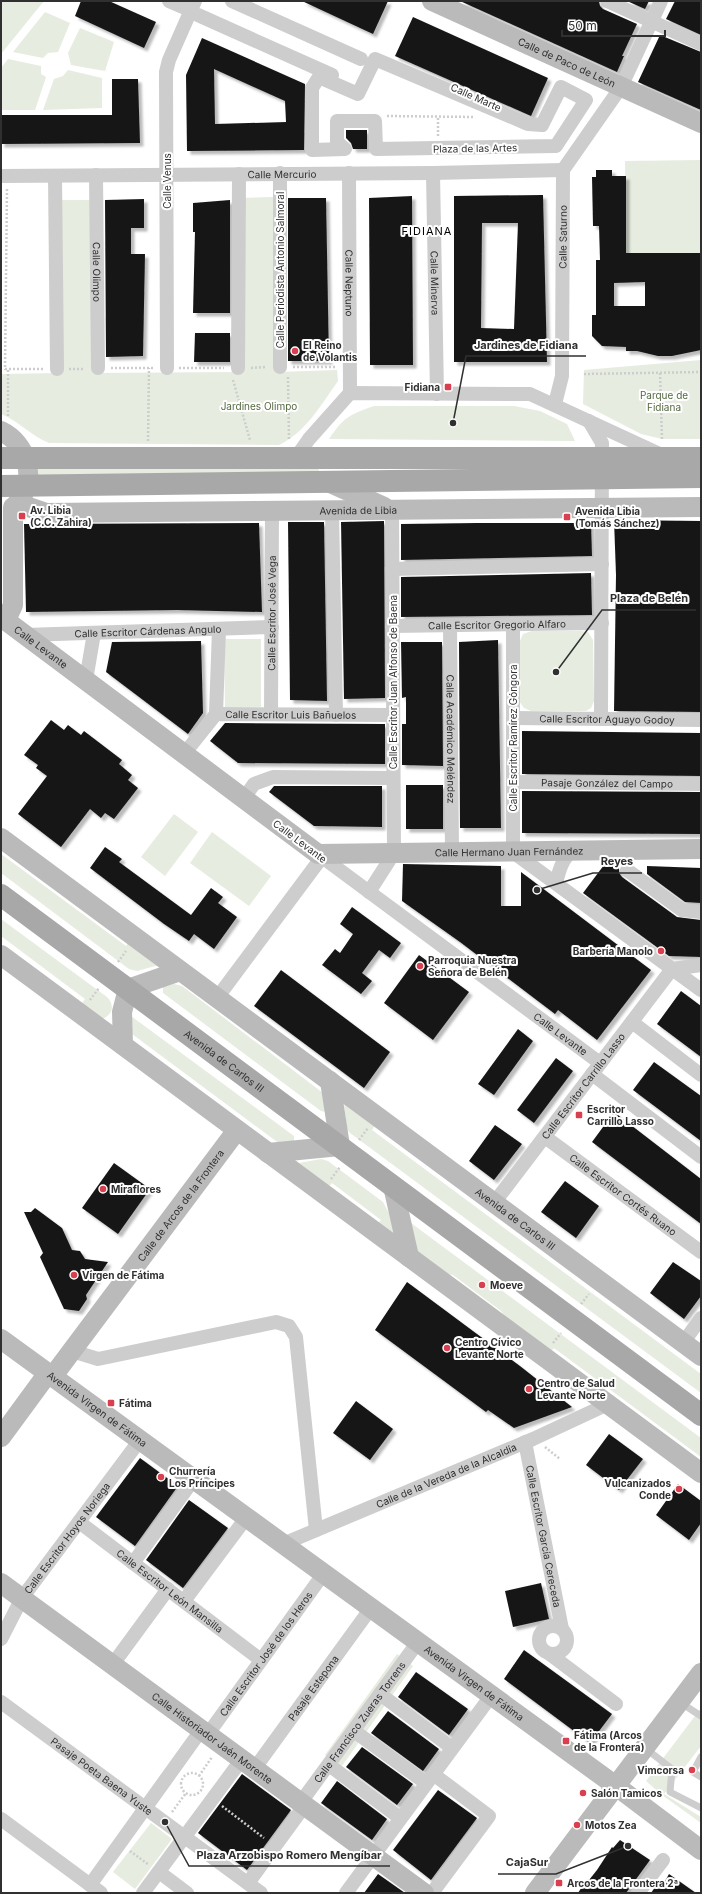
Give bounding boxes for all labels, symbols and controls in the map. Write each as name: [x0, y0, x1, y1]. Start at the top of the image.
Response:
scale bar: [562, 12, 665, 38]
text: 50 m: [568, 18, 597, 33]
street label: Calle de Paco de León: [516, 35, 618, 90]
street label: Calle Marte: [449, 81, 503, 114]
street label: Plaza de las Artes: [433, 141, 517, 155]
street label: Calle Venus: [161, 153, 173, 209]
street label: Calle Mercurio: [247, 168, 316, 180]
street label: Calle Periodista Antonio Salmoral: [274, 192, 286, 348]
street label: Calle Saturno: [557, 205, 569, 269]
district label: FIDIANA: [402, 224, 452, 238]
street label: Calle Olimpo: [91, 242, 103, 302]
street label: Calle Neptuno: [343, 249, 356, 317]
street label: Calle Minerva: [428, 250, 442, 315]
callout: Jardines de Fidiana: [466, 333, 586, 356]
text: Jardines de Fidiana: [474, 338, 578, 352]
place label: El Reino de Volantis: [303, 339, 358, 363]
marker: El Reino de Volantis: [290, 346, 300, 356]
place label: Fidiana: [405, 381, 440, 393]
marker: Fidiana: [443, 382, 453, 392]
park label: Parque de Fidiana: [640, 389, 688, 413]
park label: Jardines Olimpo: [221, 400, 297, 412]
place label: Av. Libia (C.C. Zahira): [30, 504, 92, 528]
street label: Avenida de Libia: [320, 504, 397, 516]
place label: Avenida Libia (Tomás Sánchez): [575, 505, 660, 529]
marker: Av. Libia (C.C. Zahira): [17, 511, 27, 521]
marker: Avenida Libia (Tomás Sánchez): [562, 512, 572, 522]
street label: Calle Escritor José Vega: [265, 555, 278, 671]
callout: Plaza de Belén: [602, 587, 696, 610]
text: Plaza de Belén: [610, 591, 688, 605]
street label: Calle Escritor Juan Alfonso de Baena: [387, 595, 399, 769]
street label: Calle Escritor Gregorio Alfaro: [428, 618, 566, 631]
street label: Calle Levante: [12, 623, 70, 671]
street label: Calle Escritor Cárdenas Angulo: [74, 623, 222, 639]
street label: Calle Escritor Ramírez Góngora: [507, 664, 519, 812]
street label: Calle Académico Meléndez: [444, 674, 458, 803]
street label: Calle Escritor Luis Bañuelos: [225, 708, 356, 721]
street label: Calle Escritor Aguayo Godoy: [539, 712, 675, 726]
street label: Pasaje González del Campo: [541, 776, 673, 790]
street label: Calle Levante: [271, 817, 329, 865]
street label: Calle Hermano Juan Fernández: [435, 845, 584, 858]
callout: Reyes: [593, 850, 642, 873]
text: Reyes: [601, 854, 633, 868]
place label: Barbería Manolo: [573, 945, 653, 957]
marker: Barbería Manolo: [656, 946, 666, 956]
place label: Parroquia Nuestra Señora de Belén: [428, 954, 517, 978]
marker: Parroquia Nuestra Señora de Belén: [415, 961, 425, 971]
street label: Calle Levante: [531, 1010, 590, 1058]
street label: Avenida de Carlos III: [182, 1027, 267, 1094]
street label: Calle Escritor Carrillo Lasso: [539, 1030, 627, 1142]
place label: Escritor Carrillo Lasso: [587, 1103, 654, 1126]
marker: Escritor Carrillo Lasso: [574, 1110, 584, 1120]
street label: Calle de Arcos de la Frontera: [135, 1147, 226, 1264]
street label: Calle Escritor Cortés Ruano: [567, 1151, 679, 1238]
place label: Miraflores: [111, 1183, 161, 1195]
marker: Miraflores: [98, 1184, 108, 1194]
street label: Avenida de Carlos III: [473, 1185, 558, 1252]
place label: Virgen de Fátima: [82, 1269, 165, 1282]
marker: Virgen de Fátima: [69, 1270, 79, 1280]
place label: Moeve: [490, 1279, 523, 1291]
marker: Moeve: [477, 1280, 487, 1290]
place label: Centro Cívico Levante Norte: [455, 1336, 524, 1360]
marker: Centro Cívico Levante Norte: [442, 1343, 452, 1353]
street label: Avenida Virgen de Fátima: [45, 1369, 149, 1449]
place label: Centro de Salud Levante Norte: [537, 1377, 615, 1401]
marker: Centro de Salud Levante Norte: [524, 1384, 534, 1394]
place label: Fátima: [119, 1397, 152, 1409]
marker: Fátima: [106, 1398, 116, 1408]
street label: Calle de la Vereda de la Alcaldía: [374, 1441, 518, 1510]
street label: Calle Escritor García Cereceda: [524, 1464, 564, 1608]
place label: Churrería Los Príncipes: [169, 1465, 235, 1489]
marker: Churrería Los Príncipes: [156, 1472, 166, 1482]
place label: Vulcanizados Conde: [604, 1477, 671, 1501]
street label: Calle Escritor Hoyos Noriega: [21, 1480, 112, 1596]
marker: Vulcanizados Conde: [674, 1484, 684, 1494]
street label: Calle Escritor León Mansilla: [114, 1547, 225, 1635]
street label: Calle Escritor José de los Heros: [217, 1589, 315, 1718]
street label: Avenida Virgen de Fátima: [422, 1643, 526, 1723]
street label: Pasaje Estepona: [285, 1653, 341, 1723]
street label: Calle Francisco Zueras Torrens: [311, 1659, 408, 1785]
street label: Calle Historiador Jaén Morente: [150, 1690, 275, 1786]
place label: Fátima (Arcos de la Frontera): [574, 1729, 644, 1753]
street label: Pasaje Poeta Baena Yuste: [49, 1735, 155, 1817]
marker: Fátima (Arcos de la Frontera): [561, 1736, 571, 1746]
place label: Vimcorsa: [637, 1764, 684, 1776]
marker: Vimcorsa: [687, 1765, 697, 1775]
place label: Salón Tamicos: [591, 1787, 662, 1799]
marker: Salón Tamicos: [578, 1788, 588, 1798]
place label: Motos Zea: [585, 1819, 637, 1831]
marker: Motos Zea: [572, 1820, 582, 1830]
callout: Plaza Arzobispo Romero Mengíbar: [189, 1843, 390, 1866]
text: Plaza Arzobispo Romero Mengíbar: [196, 1848, 382, 1862]
callout: CajaSur: [498, 1851, 556, 1874]
text: CajaSur: [506, 1855, 549, 1869]
place label: Arcos de la Frontera 2ª: [567, 1877, 679, 1889]
marker: Arcos de la Frontera 2ª: [554, 1878, 564, 1888]

